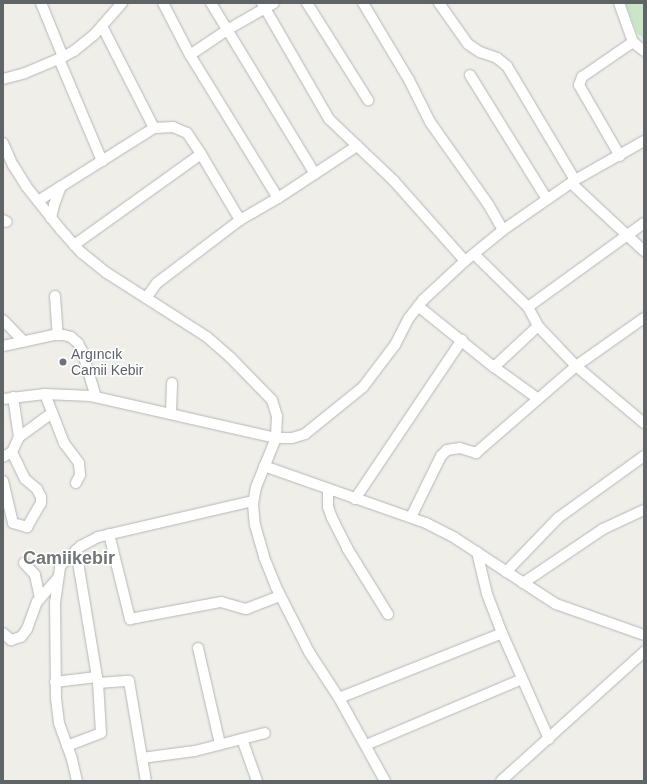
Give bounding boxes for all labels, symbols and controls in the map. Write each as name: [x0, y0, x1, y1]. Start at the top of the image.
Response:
place label: Argıncık Camii Kebir: [71, 346, 143, 378]
marker: Argıncık Camii Kebir: [58, 357, 68, 367]
district label: Camiikebir: [23, 547, 115, 569]

